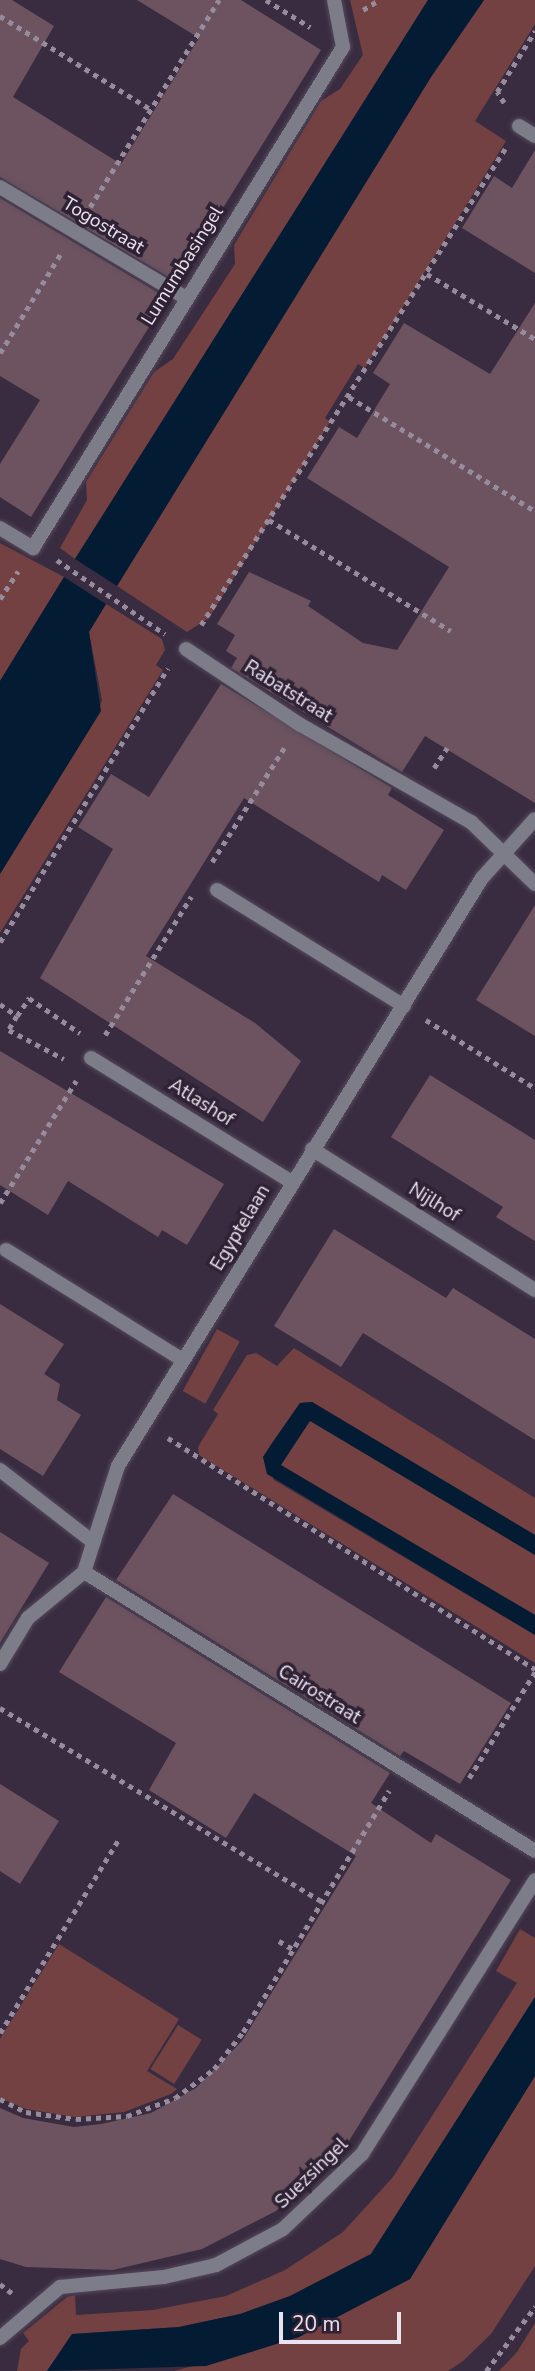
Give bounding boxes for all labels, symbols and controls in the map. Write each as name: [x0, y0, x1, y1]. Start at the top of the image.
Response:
street label: Togostraat: [58, 193, 148, 259]
street label: Lumumbasingel: [137, 202, 229, 330]
street label: Rabatstraat: [240, 656, 336, 728]
street label: Atlashof: [164, 1074, 238, 1132]
street label: Nijlhof: [404, 1178, 464, 1228]
street label: Egyptelaan: [206, 1181, 276, 1275]
street label: Cairostraat: [273, 1661, 365, 1729]
street label: Suezsingel: [271, 2134, 353, 2214]
scale bar: [283, 2298, 406, 2342]
text: 20 m: [292, 2310, 341, 2338]

